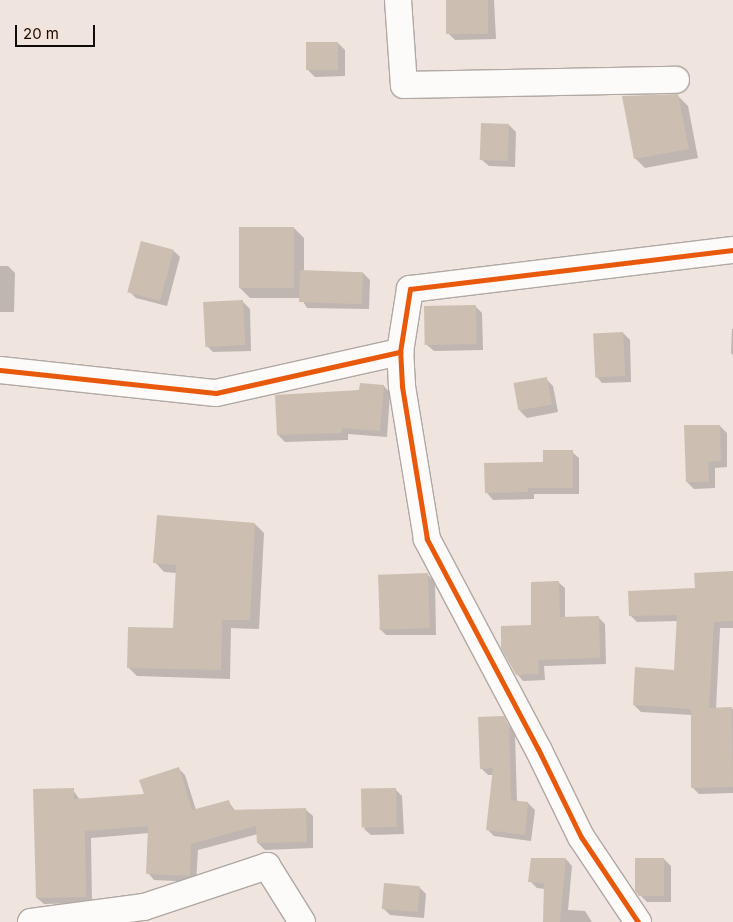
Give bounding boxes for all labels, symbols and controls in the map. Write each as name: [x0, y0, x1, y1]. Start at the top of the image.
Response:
scale bar: [18, 15, 98, 47]
text: 20 m: [23, 24, 59, 43]

